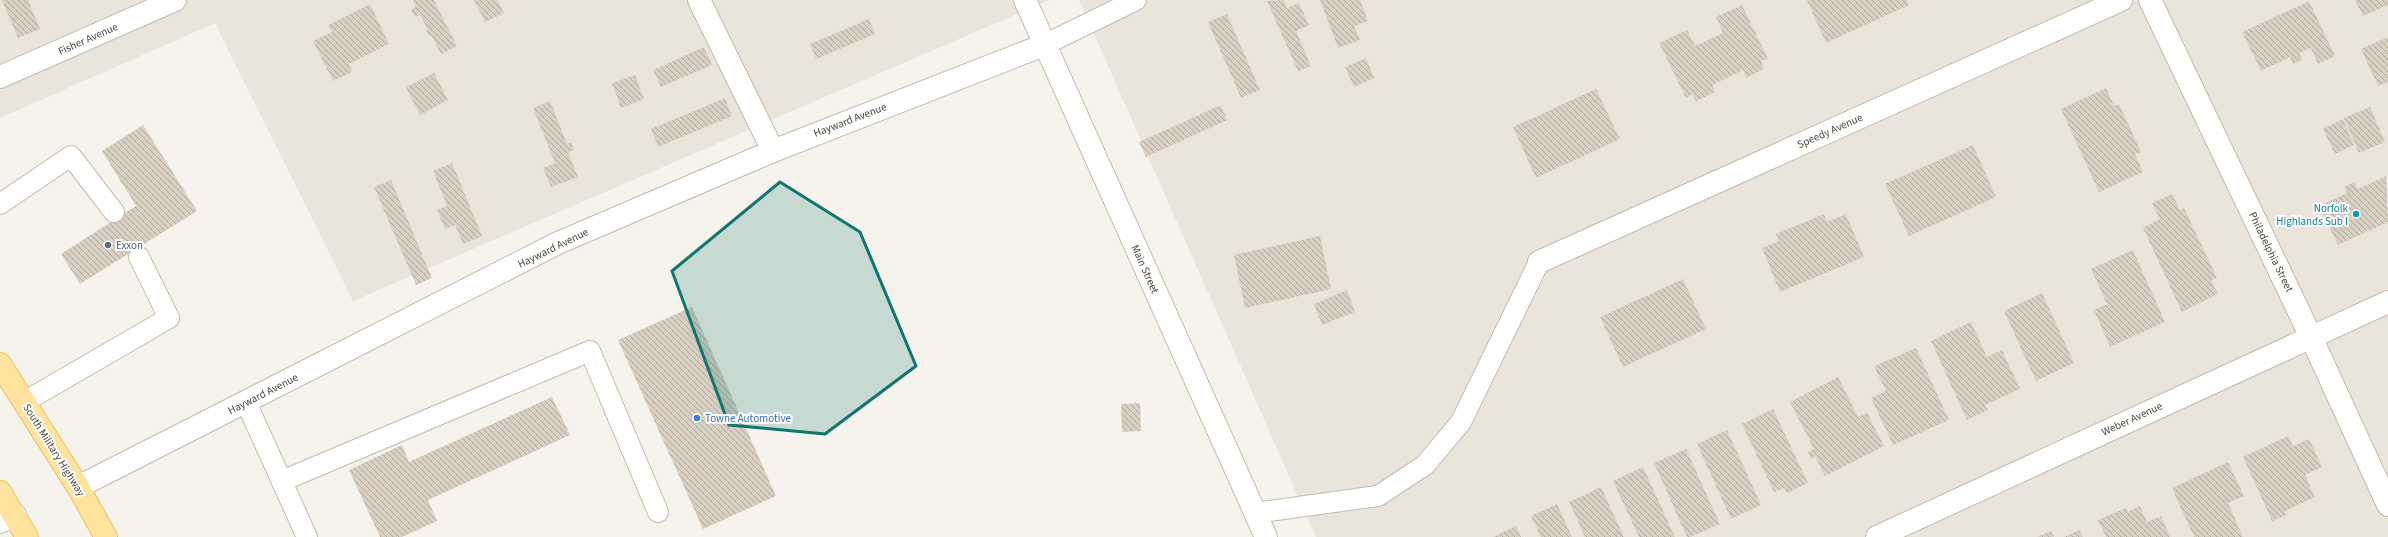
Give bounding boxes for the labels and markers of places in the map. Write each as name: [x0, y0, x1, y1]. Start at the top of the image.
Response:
place label: Norfolk Highlands Sub I: [2276, 201, 2349, 229]
marker: Norfolk Highlands Sub I: [2351, 209, 2361, 219]
place label: Exxon: [116, 238, 143, 253]
marker: Exxon: [103, 240, 113, 250]
place label: Towne Automotive: [705, 411, 791, 426]
marker: Towne Automotive: [692, 413, 702, 423]

